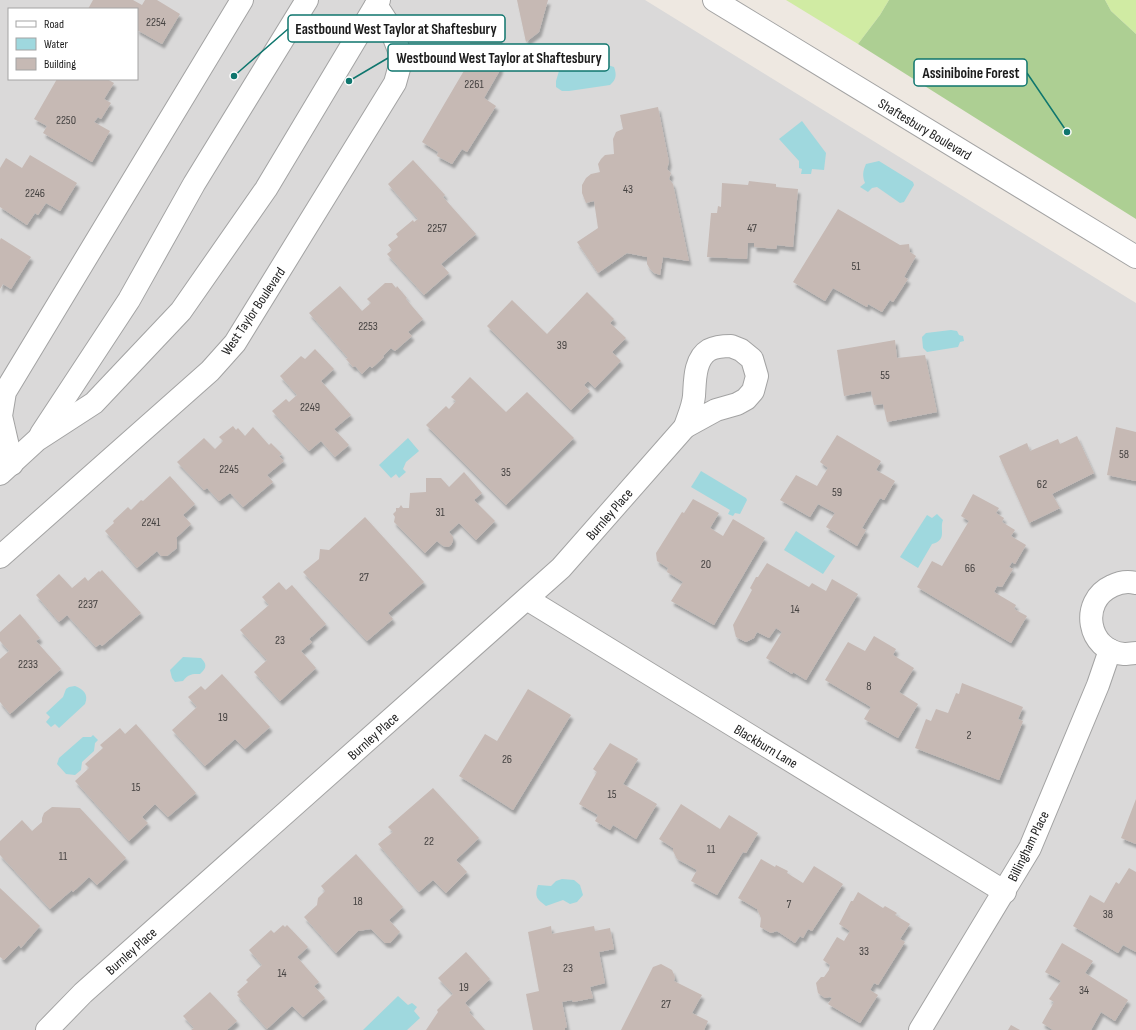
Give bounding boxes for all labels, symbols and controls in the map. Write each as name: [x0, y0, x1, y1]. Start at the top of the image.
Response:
legend: [8, 8, 138, 80]
house number: 2254: [146, 15, 166, 30]
callout: Eastbound West Taylor at Shaftesbury: [288, 15, 505, 42]
text: Road: [44, 17, 64, 32]
text: Eastbound West Taylor at Shaftesbury: [295, 20, 497, 39]
text: Water: [44, 37, 68, 52]
callout: Westbound West Taylor at Shaftesbury: [388, 44, 609, 71]
text: Westbound West Taylor at Shaftesbury: [396, 49, 602, 68]
text: Building: [44, 57, 76, 72]
callout: Assiniboine Forest: [914, 59, 1027, 86]
text: Assiniboine Forest: [922, 64, 1020, 83]
house number: 2261: [464, 77, 484, 92]
street label: Shaftesbury Boulevard: [875, 95, 975, 164]
house number: 2250: [56, 113, 76, 128]
house number: 43: [623, 182, 633, 197]
house number: 2246: [25, 186, 45, 201]
house number: 2257: [427, 221, 447, 236]
house number: 47: [747, 221, 757, 236]
house number: 51: [851, 259, 861, 274]
street label: West Taylor Boulevard: [218, 264, 289, 358]
house number: 2253: [358, 319, 378, 334]
house number: 39: [557, 338, 567, 353]
house number: 55: [880, 368, 890, 383]
house number: 2249: [300, 400, 320, 415]
house number: 58: [1119, 447, 1129, 462]
house number: 2245: [219, 462, 239, 477]
house number: 35: [501, 465, 511, 480]
house number: 62: [1037, 477, 1047, 492]
street label: Burnley Place: [582, 485, 636, 544]
house number: 59: [832, 485, 842, 500]
house number: 31: [435, 505, 445, 520]
house number: 2241: [141, 515, 161, 530]
house number: 20: [701, 557, 711, 572]
house number: 66: [965, 561, 975, 576]
house number: 27: [359, 570, 369, 585]
house number: 2237: [78, 597, 98, 612]
house number: 14: [790, 602, 800, 617]
house number: 23: [275, 633, 285, 648]
house number: 2233: [18, 657, 38, 672]
house number: 8: [866, 679, 872, 694]
street label: Burnley Place: [344, 709, 402, 764]
house number: 19: [218, 710, 228, 725]
street label: Blackburn Lane: [731, 721, 801, 772]
house number: 2: [967, 728, 972, 743]
house number: 26: [502, 752, 512, 767]
house number: 15: [131, 780, 141, 795]
house number: 15: [607, 787, 617, 802]
street label: Billingham Place: [1004, 808, 1053, 884]
house number: 22: [424, 834, 434, 849]
house number: 11: [707, 842, 716, 857]
house number: 11: [59, 849, 68, 864]
house number: 18: [353, 894, 363, 909]
house number: 7: [787, 897, 792, 912]
house number: 38: [1103, 907, 1113, 922]
street label: Burnley Place: [102, 924, 160, 979]
house number: 33: [859, 944, 869, 959]
house number: 23: [563, 961, 573, 976]
house number: 14: [277, 966, 287, 981]
house number: 19: [459, 980, 469, 995]
house number: 34: [1079, 983, 1089, 998]
house number: 27: [661, 997, 671, 1012]

